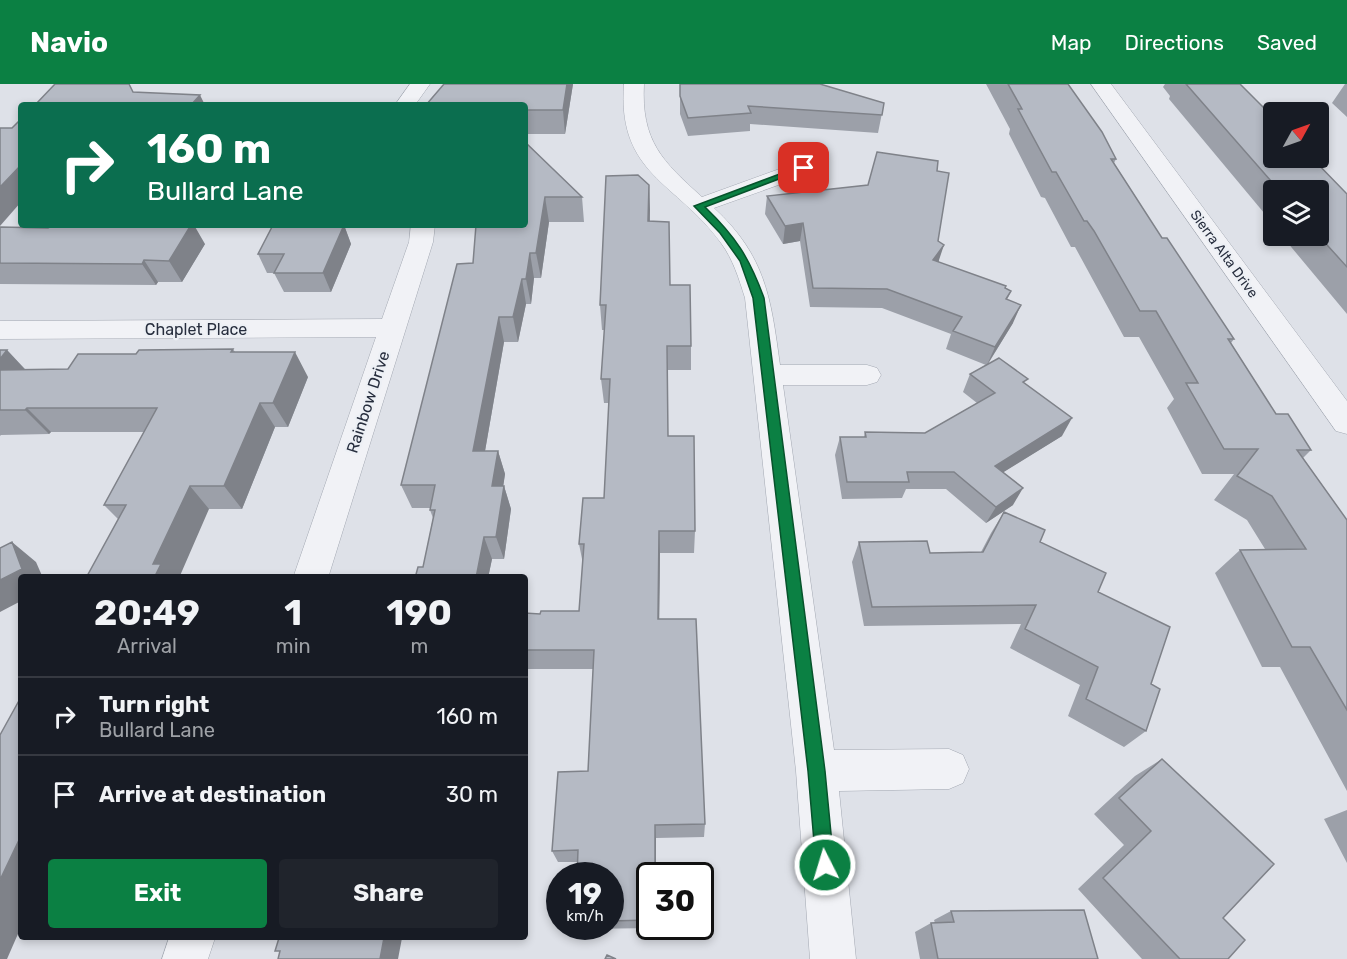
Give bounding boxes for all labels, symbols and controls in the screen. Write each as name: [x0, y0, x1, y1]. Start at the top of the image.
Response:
text: Navio: [30, 26, 108, 59]
text: Map: [1051, 30, 1092, 55]
text: Directions: [1125, 30, 1224, 55]
text: Saved: [1257, 30, 1317, 55]
north arrow: [1263, 102, 1329, 168]
map controls: [1263, 102, 1329, 246]
text: 160 m: [147, 124, 271, 174]
icon: right: [48, 126, 126, 204]
pin: [778, 142, 829, 193]
icon: arrive: [787, 151, 820, 184]
text: Bullard Lane: [147, 175, 304, 207]
button: layers: [1263, 180, 1329, 246]
street label: Sierra Alta Drive: [1186, 207, 1262, 301]
street label: Chaplet Place: [145, 320, 247, 339]
street label: Rainbow Drive: [343, 349, 393, 455]
text: 20:49: [94, 591, 200, 634]
text: 1: [284, 591, 302, 634]
text: 190: [387, 591, 452, 634]
text: Arrival: [117, 634, 177, 658]
text: min: [276, 634, 311, 658]
text: m: [410, 634, 428, 658]
text: Turn right: [99, 691, 209, 718]
icon: right: [48, 700, 81, 733]
text: 160 m: [436, 703, 498, 730]
text: Bullard Lane: [99, 718, 215, 742]
icon: arrive: [48, 778, 81, 811]
text: Arrive at destination: [99, 781, 326, 808]
text: 30 m: [446, 781, 498, 808]
position arrow: [793, 833, 857, 897]
button: Exit: [48, 859, 267, 928]
button: Share: [279, 859, 498, 928]
speed limit sign: 30: [636, 862, 714, 940]
text: 19: [568, 876, 602, 912]
text: km/h: [566, 907, 604, 925]

